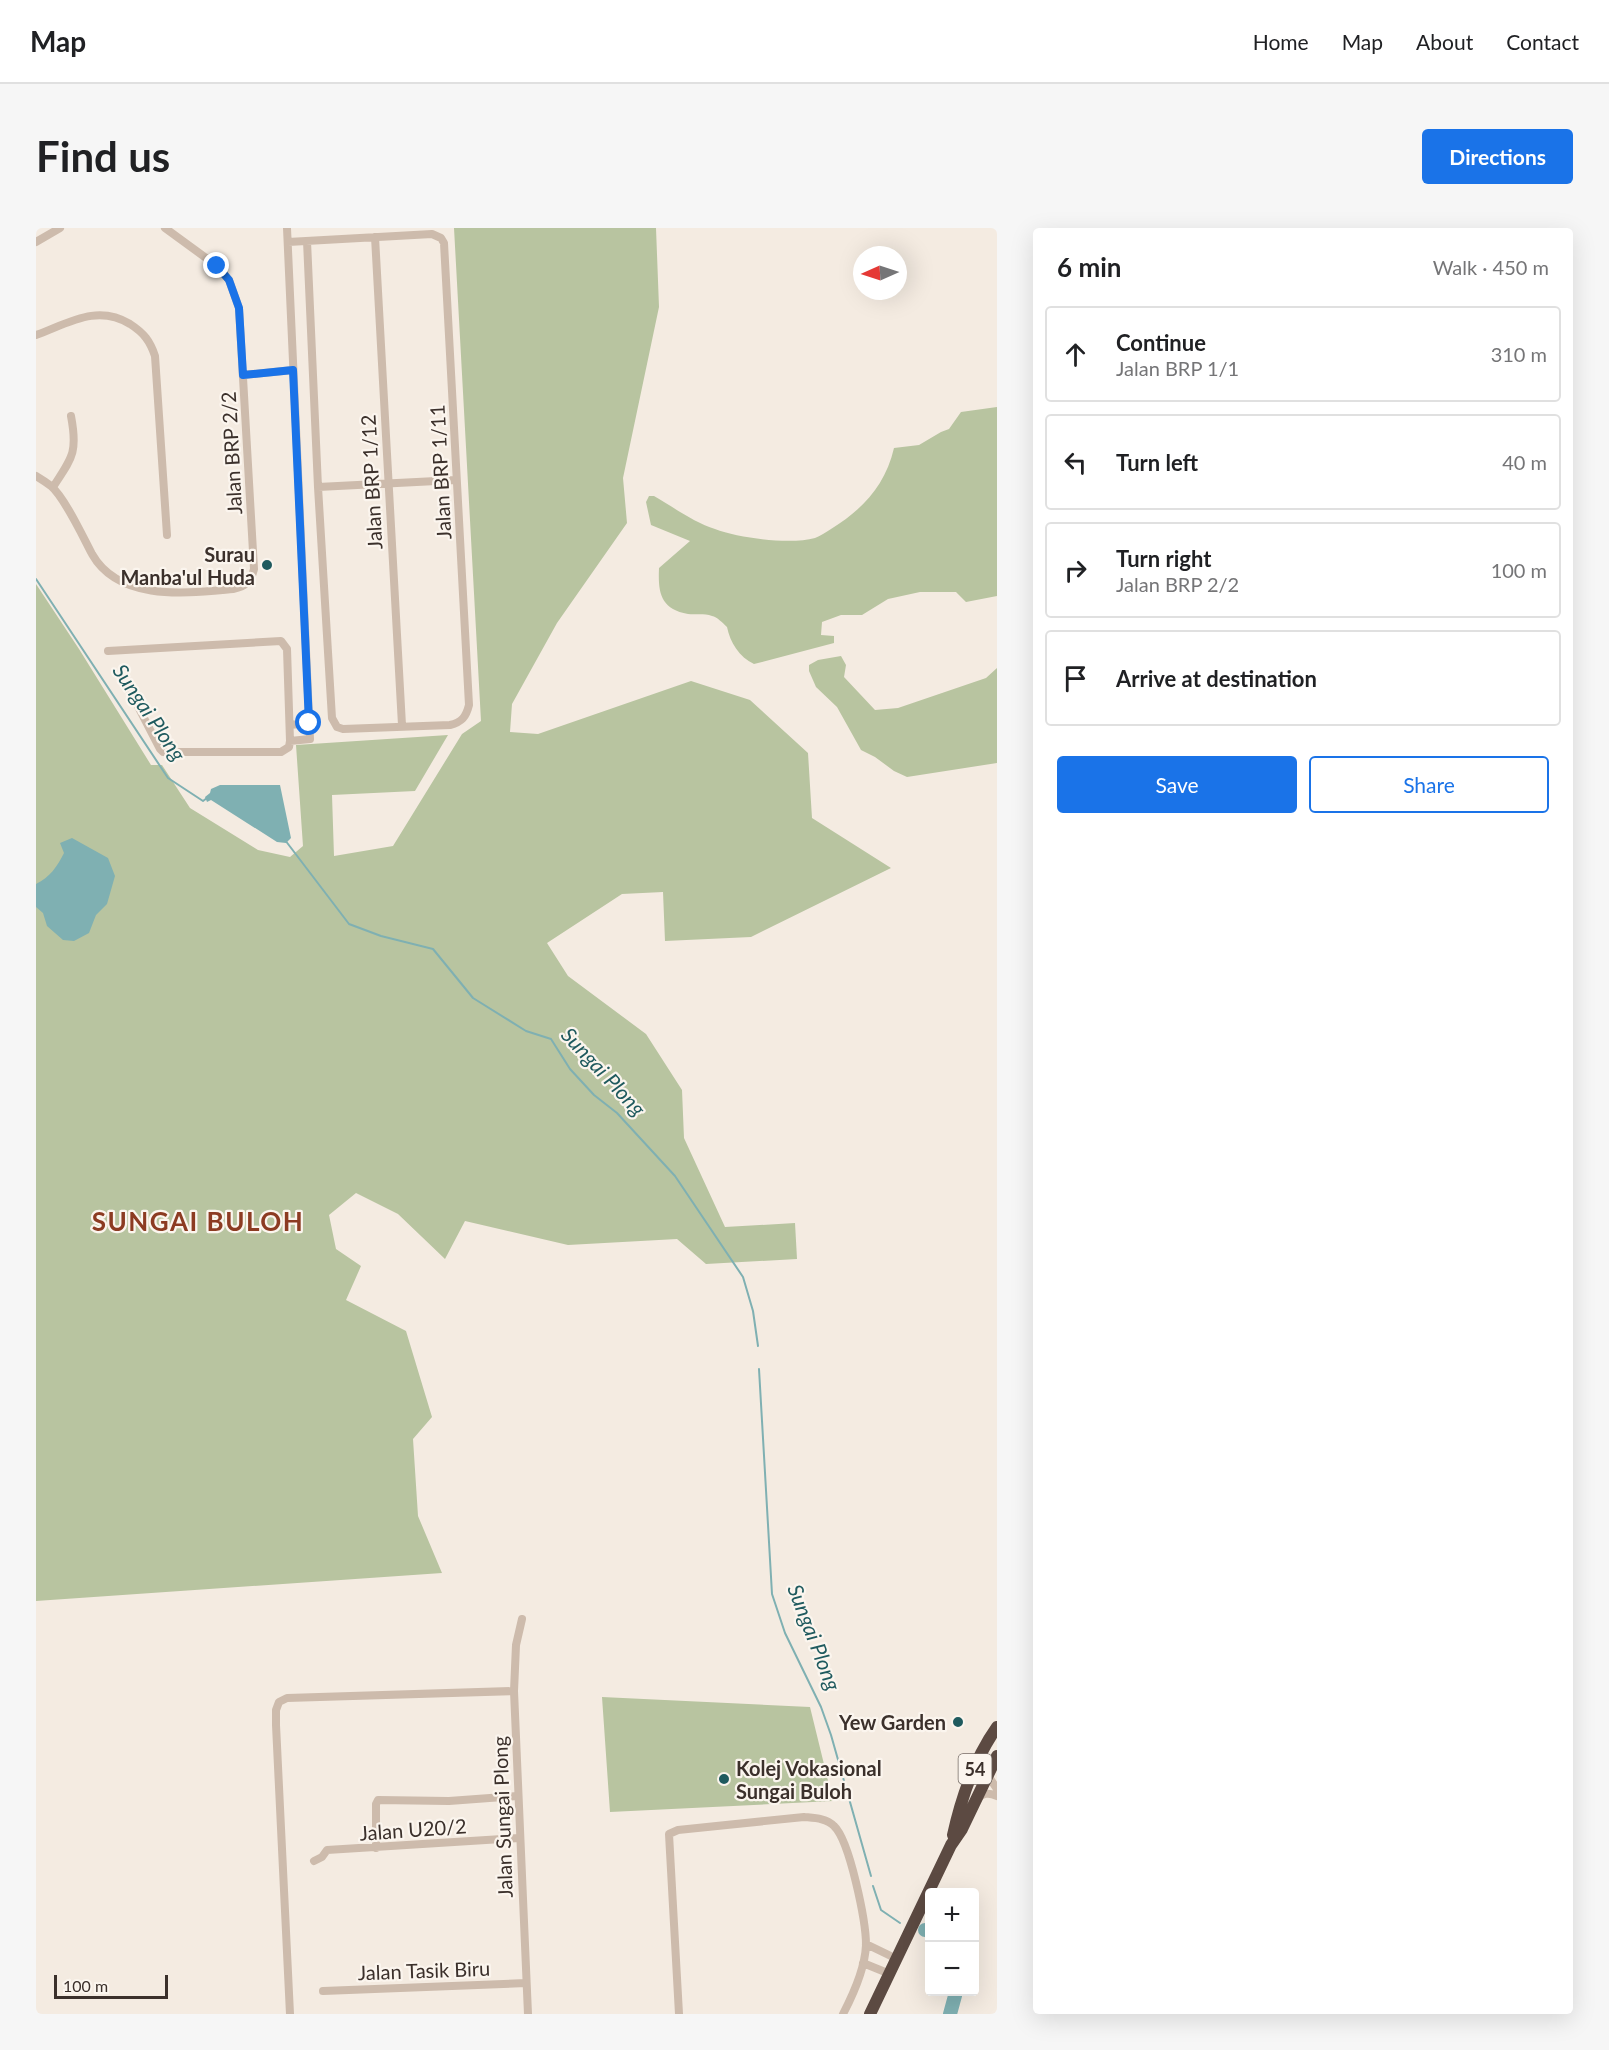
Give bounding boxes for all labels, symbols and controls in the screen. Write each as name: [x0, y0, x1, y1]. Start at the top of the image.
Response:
text: Map: [30, 24, 86, 58]
text: Home: [1253, 29, 1309, 54]
text: Map: [1342, 29, 1383, 54]
text: About: [1416, 29, 1473, 54]
text: Contact: [1506, 29, 1579, 54]
button: Directions: [1422, 129, 1573, 184]
text: Find us: [36, 131, 170, 181]
north arrow: [853, 246, 907, 300]
text: 6 min: [1057, 251, 1121, 283]
route end: [203, 252, 229, 278]
text: Walk · 450 m: [1433, 255, 1549, 279]
text: Continue: [1116, 329, 1206, 356]
icon: ahead: [1059, 338, 1092, 371]
text: 310 m: [1491, 342, 1547, 366]
text: Jalan BRP 1/1: [1116, 356, 1239, 380]
street label: Jalan BRP 2/2: [216, 391, 246, 515]
street label: Jalan BRP 1/11: [424, 404, 456, 540]
street label: Jalan BRP 1/12: [355, 414, 387, 550]
icon: left: [1059, 446, 1092, 479]
text: Turn left: [1116, 449, 1198, 476]
text: 40 m: [1502, 450, 1547, 474]
place label: Surau Manba'ul Huda: [120, 542, 255, 589]
text: Turn right: [1116, 545, 1211, 572]
icon: right: [1059, 554, 1092, 587]
marker: Surau Manba'ul Huda: [260, 558, 274, 572]
text: 100 m: [1491, 558, 1547, 582]
text: Jalan BRP 2/2: [1116, 572, 1239, 596]
water label: Sungai Plong: [108, 659, 192, 766]
icon: arrive: [1059, 662, 1092, 695]
text: Arrive at destination: [1116, 665, 1317, 692]
route start: [295, 709, 321, 735]
button: Save: [1057, 756, 1297, 813]
button: Share: [1309, 756, 1549, 813]
water label: Sungai Plong: [557, 1022, 652, 1121]
district label: SUNGAI BULOH: [92, 1205, 304, 1237]
water label: Sungai Plong: [783, 1580, 847, 1694]
place label: Yew Garden: [838, 1710, 946, 1734]
marker: Yew Garden: [951, 1715, 965, 1729]
street label: Jalan Sungai Plong: [487, 1736, 517, 1898]
road number: 54: [958, 1754, 992, 1784]
place label: Kolej Vokasional Sungai Buloh: [736, 1756, 882, 1803]
marker: Kolej Vokasional Sungai Buloh: [717, 1772, 731, 1786]
street label: Jalan U20/2: [359, 1813, 467, 1845]
map controls: [925, 1888, 979, 1996]
button: +: [925, 1888, 979, 1942]
button: −: [925, 1942, 979, 1996]
street label: Jalan Tasik Biru: [357, 1956, 491, 1984]
scale bar: [54, 1972, 168, 2000]
text: 100 m: [63, 1976, 108, 1995]

